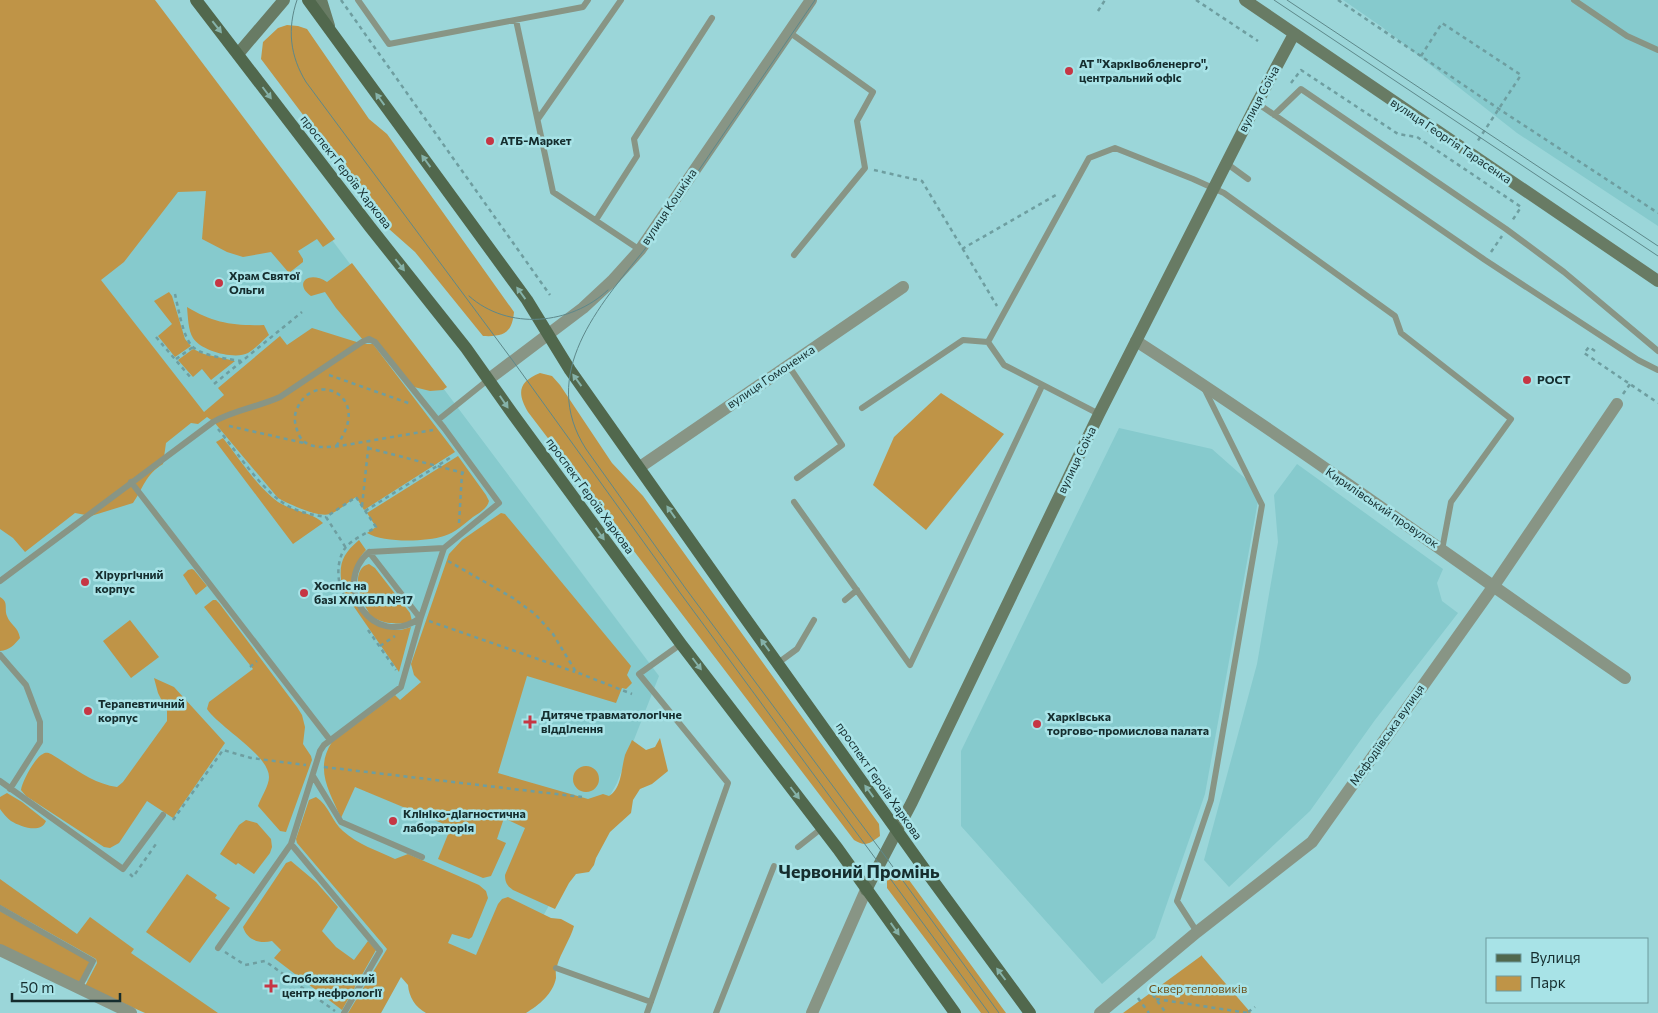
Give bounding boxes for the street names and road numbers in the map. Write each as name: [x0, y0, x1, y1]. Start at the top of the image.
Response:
street label: вулиця Соїча: [1235, 63, 1281, 134]
street label: вулиця Георгія Тарасенка: [1388, 94, 1515, 186]
street label: проспект Героїв Харкова: [298, 112, 395, 231]
street label: вулиця Кошкіна: [638, 166, 699, 247]
street label: вулиця Гомоненка: [724, 342, 817, 411]
street label: вулиця Соїча: [1054, 424, 1098, 495]
street label: проспект Героїв Харкова: [544, 435, 638, 556]
street label: Кирилівський провулок: [1323, 464, 1442, 551]
street label: Мефодіївська вулиця: [1346, 681, 1426, 788]
street label: проспект Героїв Харкова: [834, 719, 926, 842]

